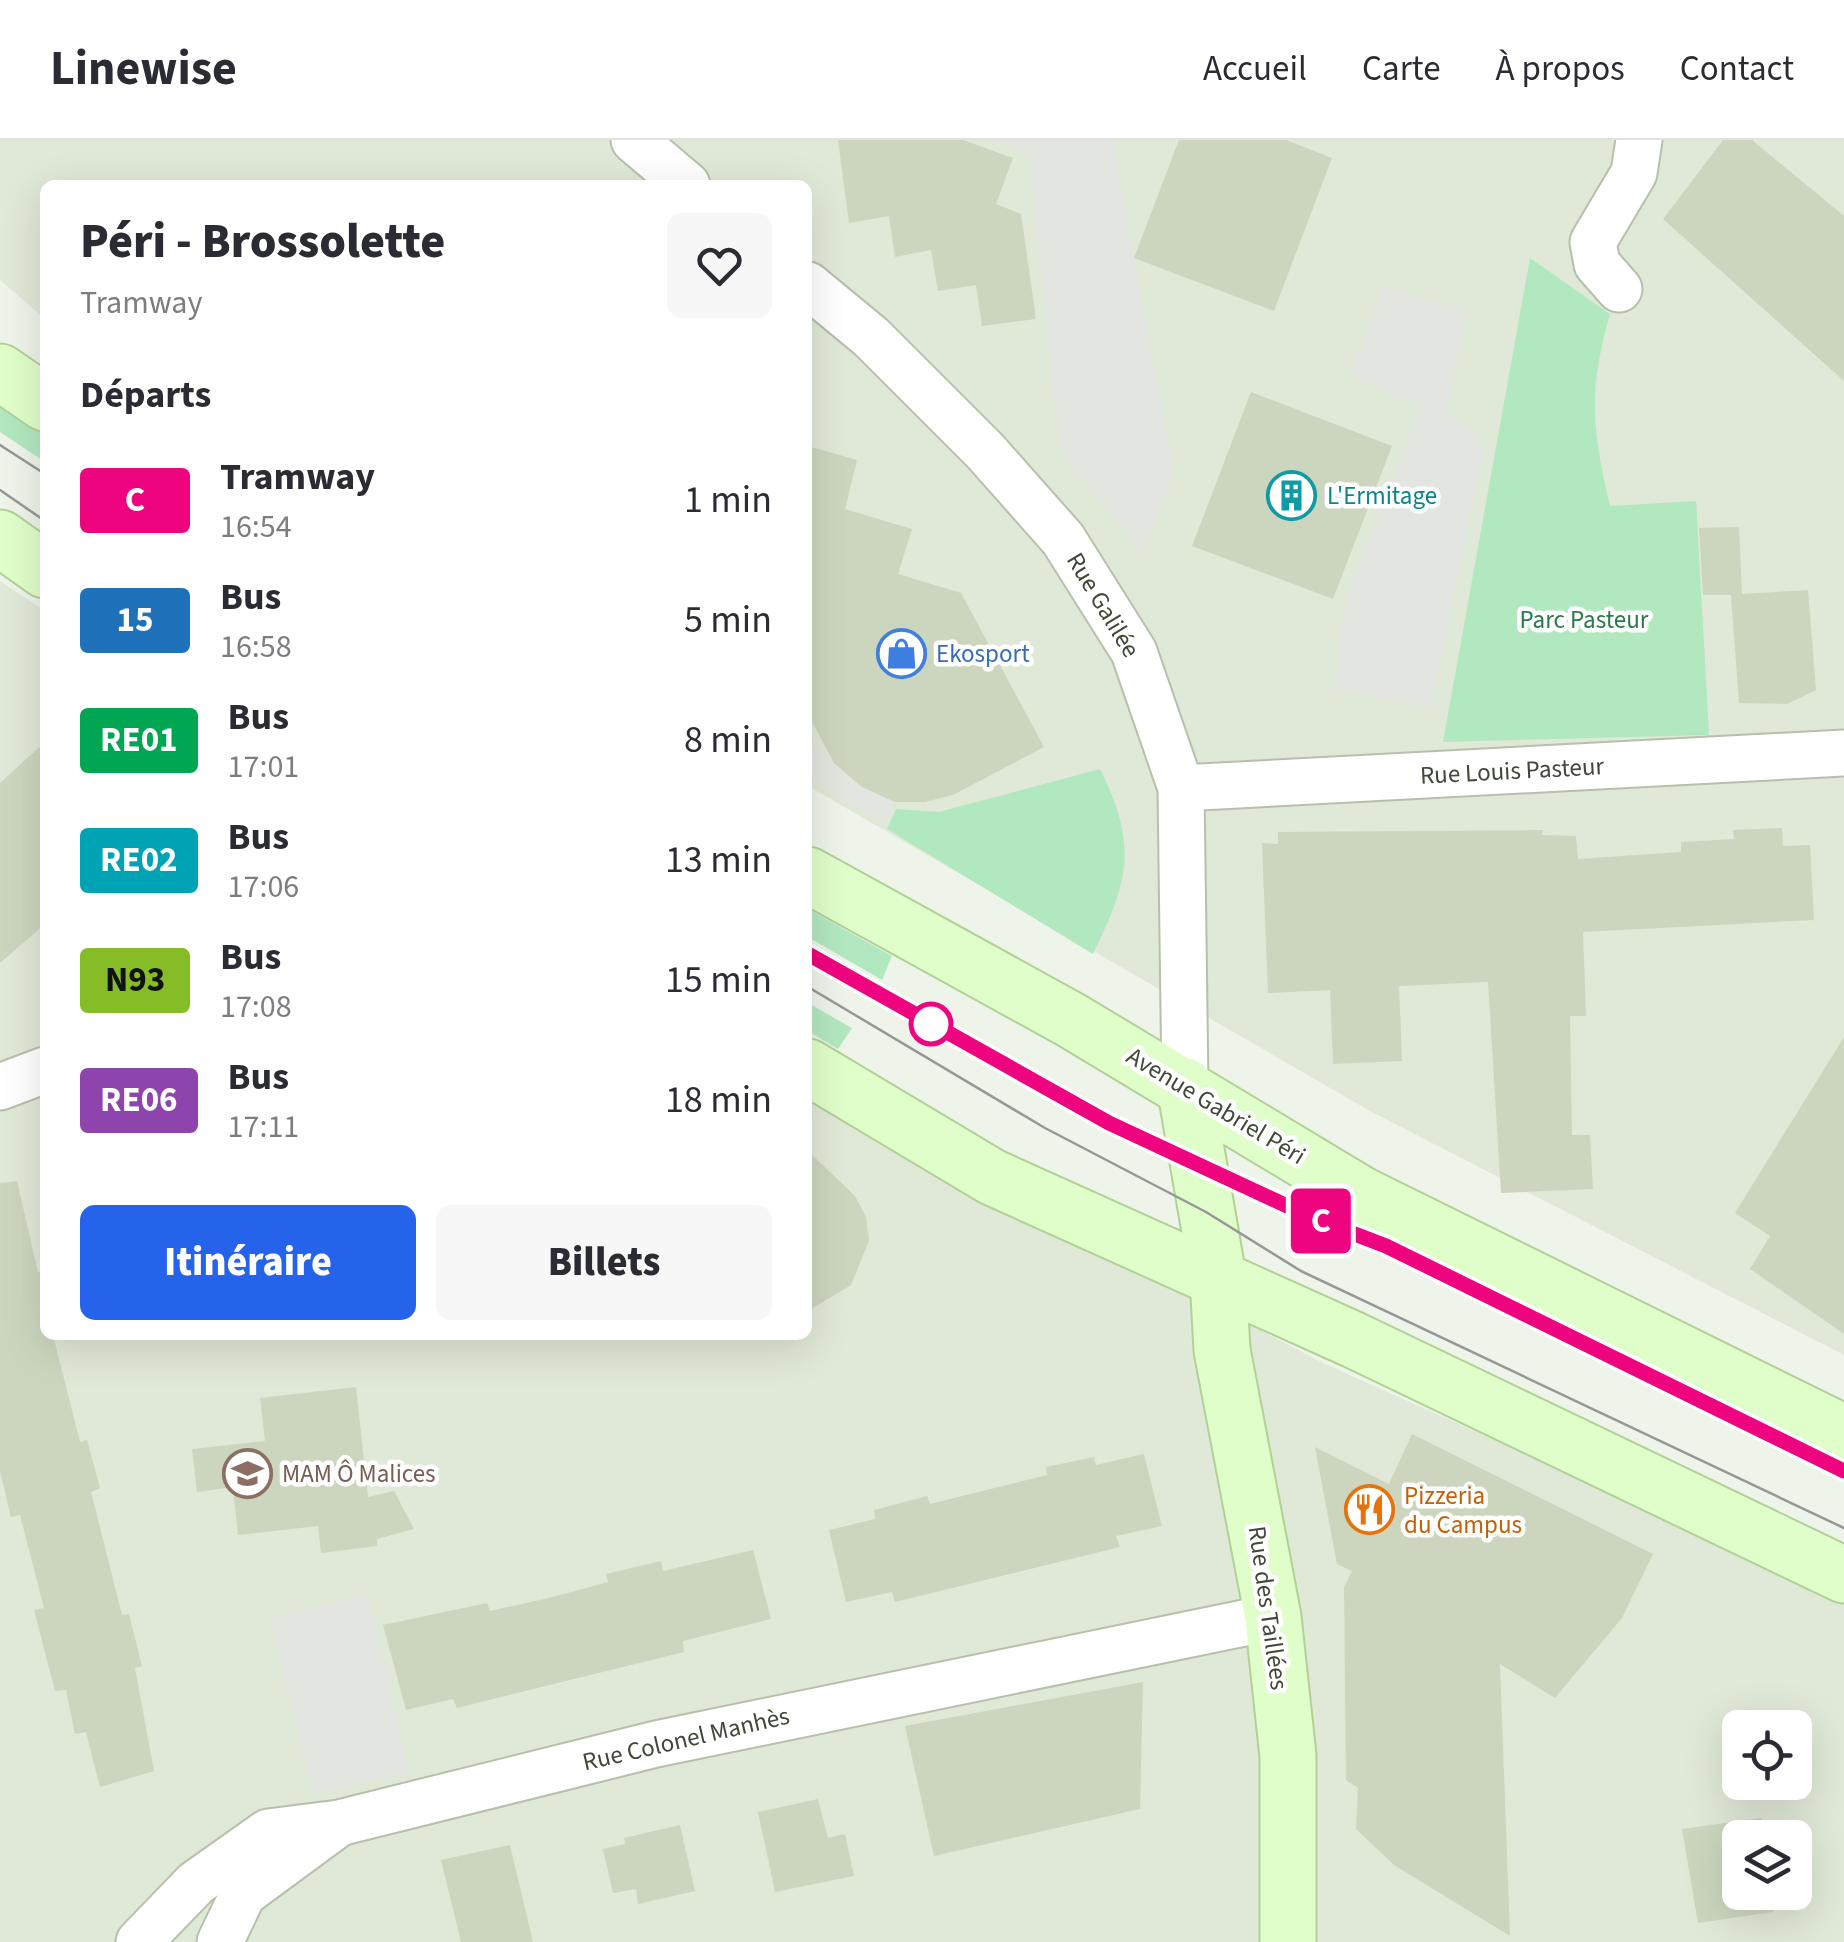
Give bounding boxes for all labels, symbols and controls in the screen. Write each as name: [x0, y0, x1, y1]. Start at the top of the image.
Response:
text: Linewise: [50, 35, 237, 103]
text: Accueil: [1203, 44, 1307, 94]
text: Carte: [1362, 44, 1441, 94]
text: À propos: [1496, 44, 1625, 94]
text: Contact: [1680, 44, 1794, 94]
text: Péri - Brossolette: [80, 208, 445, 276]
button: heart: [667, 213, 772, 318]
text: Tramway: [80, 280, 202, 326]
text: Départs: [80, 368, 211, 422]
text: Tramway: [220, 450, 375, 504]
building icon: L'Ermitage: [1266, 470, 1318, 522]
text: 1 min: [684, 473, 772, 527]
text: C: [125, 475, 145, 525]
place label: L'Ermitage: [1327, 478, 1437, 514]
text: 16:54: [220, 504, 292, 550]
street label: Rue Galilée: [1057, 546, 1149, 664]
text: Bus: [220, 570, 281, 624]
text: 5 min: [684, 593, 772, 647]
text: 15: [117, 595, 153, 645]
park label: Parc Pasteur: [1520, 602, 1649, 638]
text: 16:58: [220, 624, 292, 670]
shop icon: Ekosport: [875, 628, 927, 680]
place label: Ekosport: [936, 636, 1030, 672]
text: Bus: [228, 690, 289, 744]
text: 8 min: [684, 713, 772, 767]
text: RE01: [100, 715, 178, 765]
text: 17:01: [228, 744, 299, 790]
street label: Rue Louis Pasteur: [1419, 748, 1605, 794]
text: Bus: [228, 810, 289, 864]
text: 13 min: [665, 833, 772, 887]
text: RE02: [100, 835, 178, 885]
text: 17:06: [228, 864, 299, 910]
text: Bus: [220, 930, 281, 984]
text: 15 min: [665, 953, 772, 1007]
text: N93: [105, 955, 165, 1005]
text: 17:08: [220, 984, 292, 1030]
unlabelled marker: [910, 1003, 952, 1045]
street label: Avenue Gabriel Péri: [1120, 1038, 1312, 1174]
text: Bus: [228, 1050, 289, 1104]
text: 18 min: [665, 1073, 772, 1127]
text: RE06: [100, 1075, 178, 1125]
text: 17:11: [228, 1104, 299, 1150]
line badge: C: [1288, 1188, 1354, 1254]
text: C: [1311, 1196, 1331, 1246]
button: Itinéraire: [80, 1205, 416, 1320]
button: Billets: [436, 1205, 772, 1320]
school or university icon: MAM Ô Malices: [221, 1448, 273, 1500]
place label: MAM Ô Malices: [282, 1456, 436, 1492]
place label: Pizzeria du Campus: [1404, 1478, 1522, 1543]
restaurant icon: Pizzeria du Campus: [1343, 1484, 1395, 1536]
street label: Rue des Taillées: [1239, 1524, 1297, 1692]
street label: Rue Colonel Manhès: [579, 1698, 793, 1780]
map controls: [1722, 1710, 1812, 1910]
button: locate: [1722, 1710, 1812, 1800]
button: layers: [1722, 1820, 1812, 1910]

